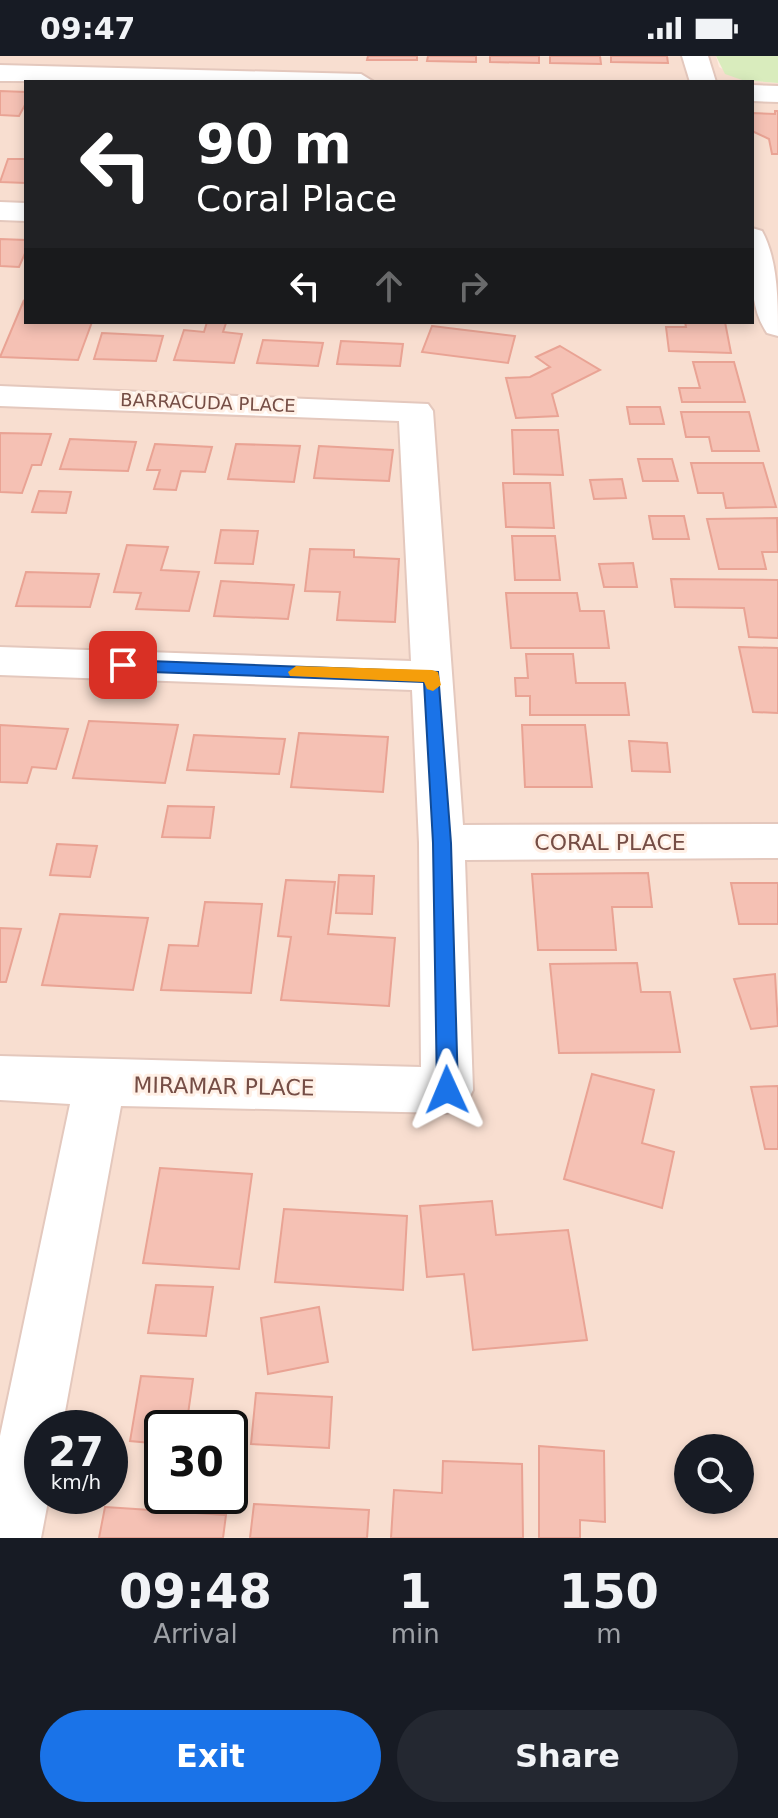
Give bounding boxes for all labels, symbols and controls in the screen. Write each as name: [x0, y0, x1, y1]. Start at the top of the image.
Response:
text: 09:47: [40, 11, 136, 46]
text: 90 m: [196, 111, 352, 176]
icon: left: [64, 112, 168, 216]
text: Coral Place: [196, 178, 397, 219]
icon: left: [283, 264, 327, 308]
icon: ahead: [367, 264, 411, 308]
icon: right: [451, 264, 495, 308]
street label: BARRACUDA PLACE: [120, 389, 296, 416]
pin: [89, 631, 157, 699]
icon: arrive: [101, 643, 145, 687]
street label: CORAL PLACE: [534, 830, 686, 855]
position arrow: [405, 1048, 489, 1132]
street label: MIRAMAR PLACE: [133, 1072, 315, 1101]
speed limit sign: 30: [144, 1410, 248, 1514]
text: 27: [48, 1429, 104, 1475]
map controls: [674, 1434, 754, 1514]
button: search: [674, 1434, 754, 1514]
text: km/h: [51, 1470, 101, 1494]
text: 09:48: [119, 1563, 272, 1619]
text: 1: [399, 1563, 432, 1619]
text: 150: [559, 1563, 659, 1619]
text: Arrival: [153, 1619, 238, 1649]
text: min: [391, 1619, 440, 1649]
text: m: [596, 1619, 622, 1649]
button: Exit: [40, 1710, 381, 1802]
button: Share: [397, 1710, 738, 1802]

